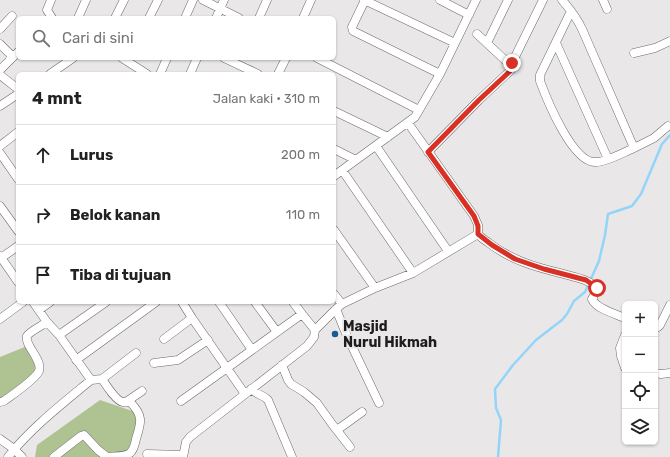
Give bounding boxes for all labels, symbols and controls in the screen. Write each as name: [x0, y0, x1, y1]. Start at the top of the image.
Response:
search box: [16, 16, 336, 60]
icon: search: [30, 27, 52, 49]
text: Cari di sini: [62, 29, 134, 47]
route end: [503, 54, 521, 72]
text: 4 mnt: [32, 88, 82, 108]
text: Jalan kaki · 310 m: [213, 91, 320, 106]
icon: ahead: [32, 144, 54, 166]
text: Lurus: [70, 146, 113, 164]
text: 200 m: [281, 147, 320, 162]
icon: right: [32, 204, 54, 226]
text: Belok kanan: [70, 206, 160, 224]
text: 110 m: [286, 207, 320, 222]
icon: arrive: [32, 264, 54, 286]
text: Tiba di tujuan: [70, 266, 171, 284]
route start: [588, 279, 606, 297]
map controls: [622, 301, 658, 445]
button: +: [622, 301, 658, 337]
place label: Masjid Nurul Hikmah: [343, 318, 437, 351]
marker: Masjid Nurul Hikmah: [330, 329, 340, 339]
button: −: [622, 337, 658, 373]
button: locate: [622, 373, 658, 409]
button: layers: [622, 409, 658, 445]

